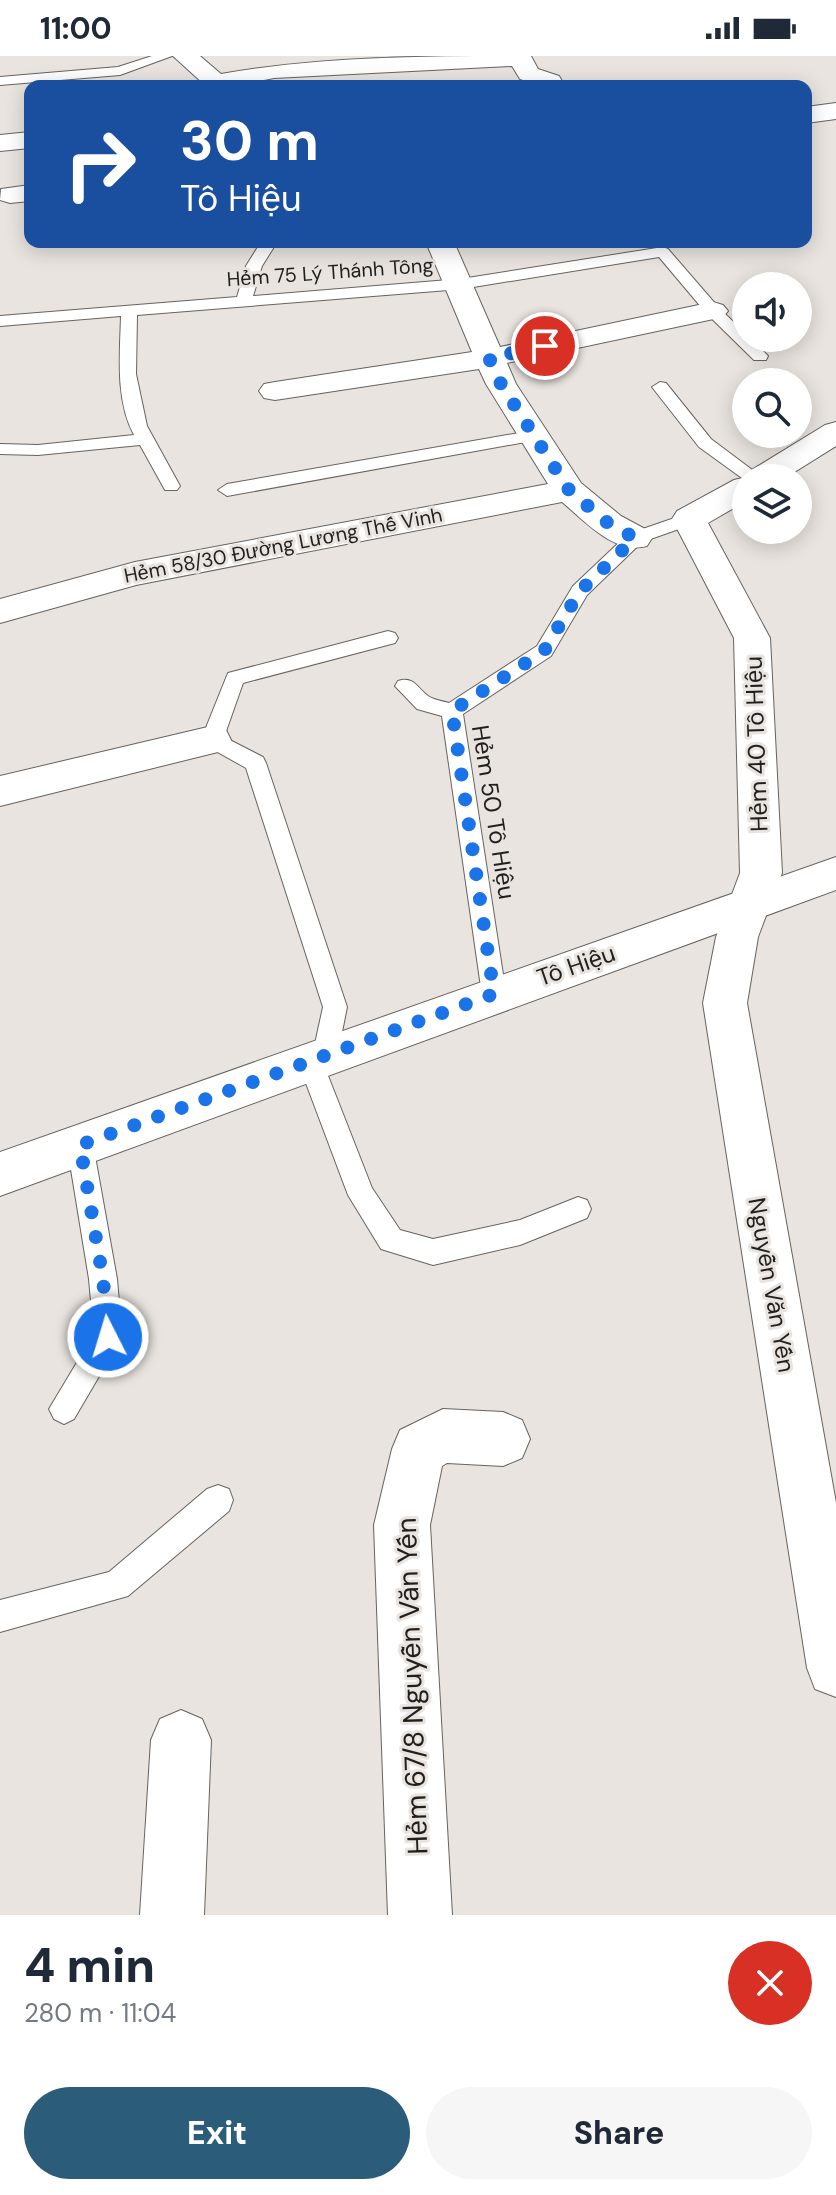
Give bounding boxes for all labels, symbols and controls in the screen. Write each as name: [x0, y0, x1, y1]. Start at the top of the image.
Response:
text: 11:00: [40, 9, 112, 48]
text: 30 m: [180, 104, 319, 177]
icon: right: [48, 112, 152, 216]
text: Tô Hiệu: [180, 175, 302, 222]
street label: Hẻm 75 Lý Thánh Tông: [226, 252, 434, 292]
map controls: [732, 272, 812, 544]
button: sound: [732, 272, 812, 352]
pin: [511, 312, 579, 380]
icon: arrive: [523, 324, 567, 368]
button: search: [732, 368, 812, 448]
button: layers: [732, 464, 812, 544]
street label: Hẻm 58/30 Đường Lương Thế Vinh: [122, 501, 444, 589]
street label: Hẻm 40 Tô Hiệu: [737, 656, 775, 832]
street label: Hẻm 50 Tô Hiệu: [465, 723, 523, 901]
street label: Tô Hiệu: [533, 937, 619, 993]
street label: Nguyễn Văn Yến: [741, 1195, 803, 1375]
position arrow: [66, 1295, 150, 1379]
street label: Hẻm 67/8 Nguyễn Văn Yến: [388, 1517, 436, 1855]
text: 4 min: [24, 1934, 155, 1997]
button: close: [728, 1941, 812, 2025]
text: 280 m · 11:04: [24, 1996, 176, 2030]
button: Exit: [24, 2087, 410, 2179]
button: Share: [426, 2087, 812, 2179]

